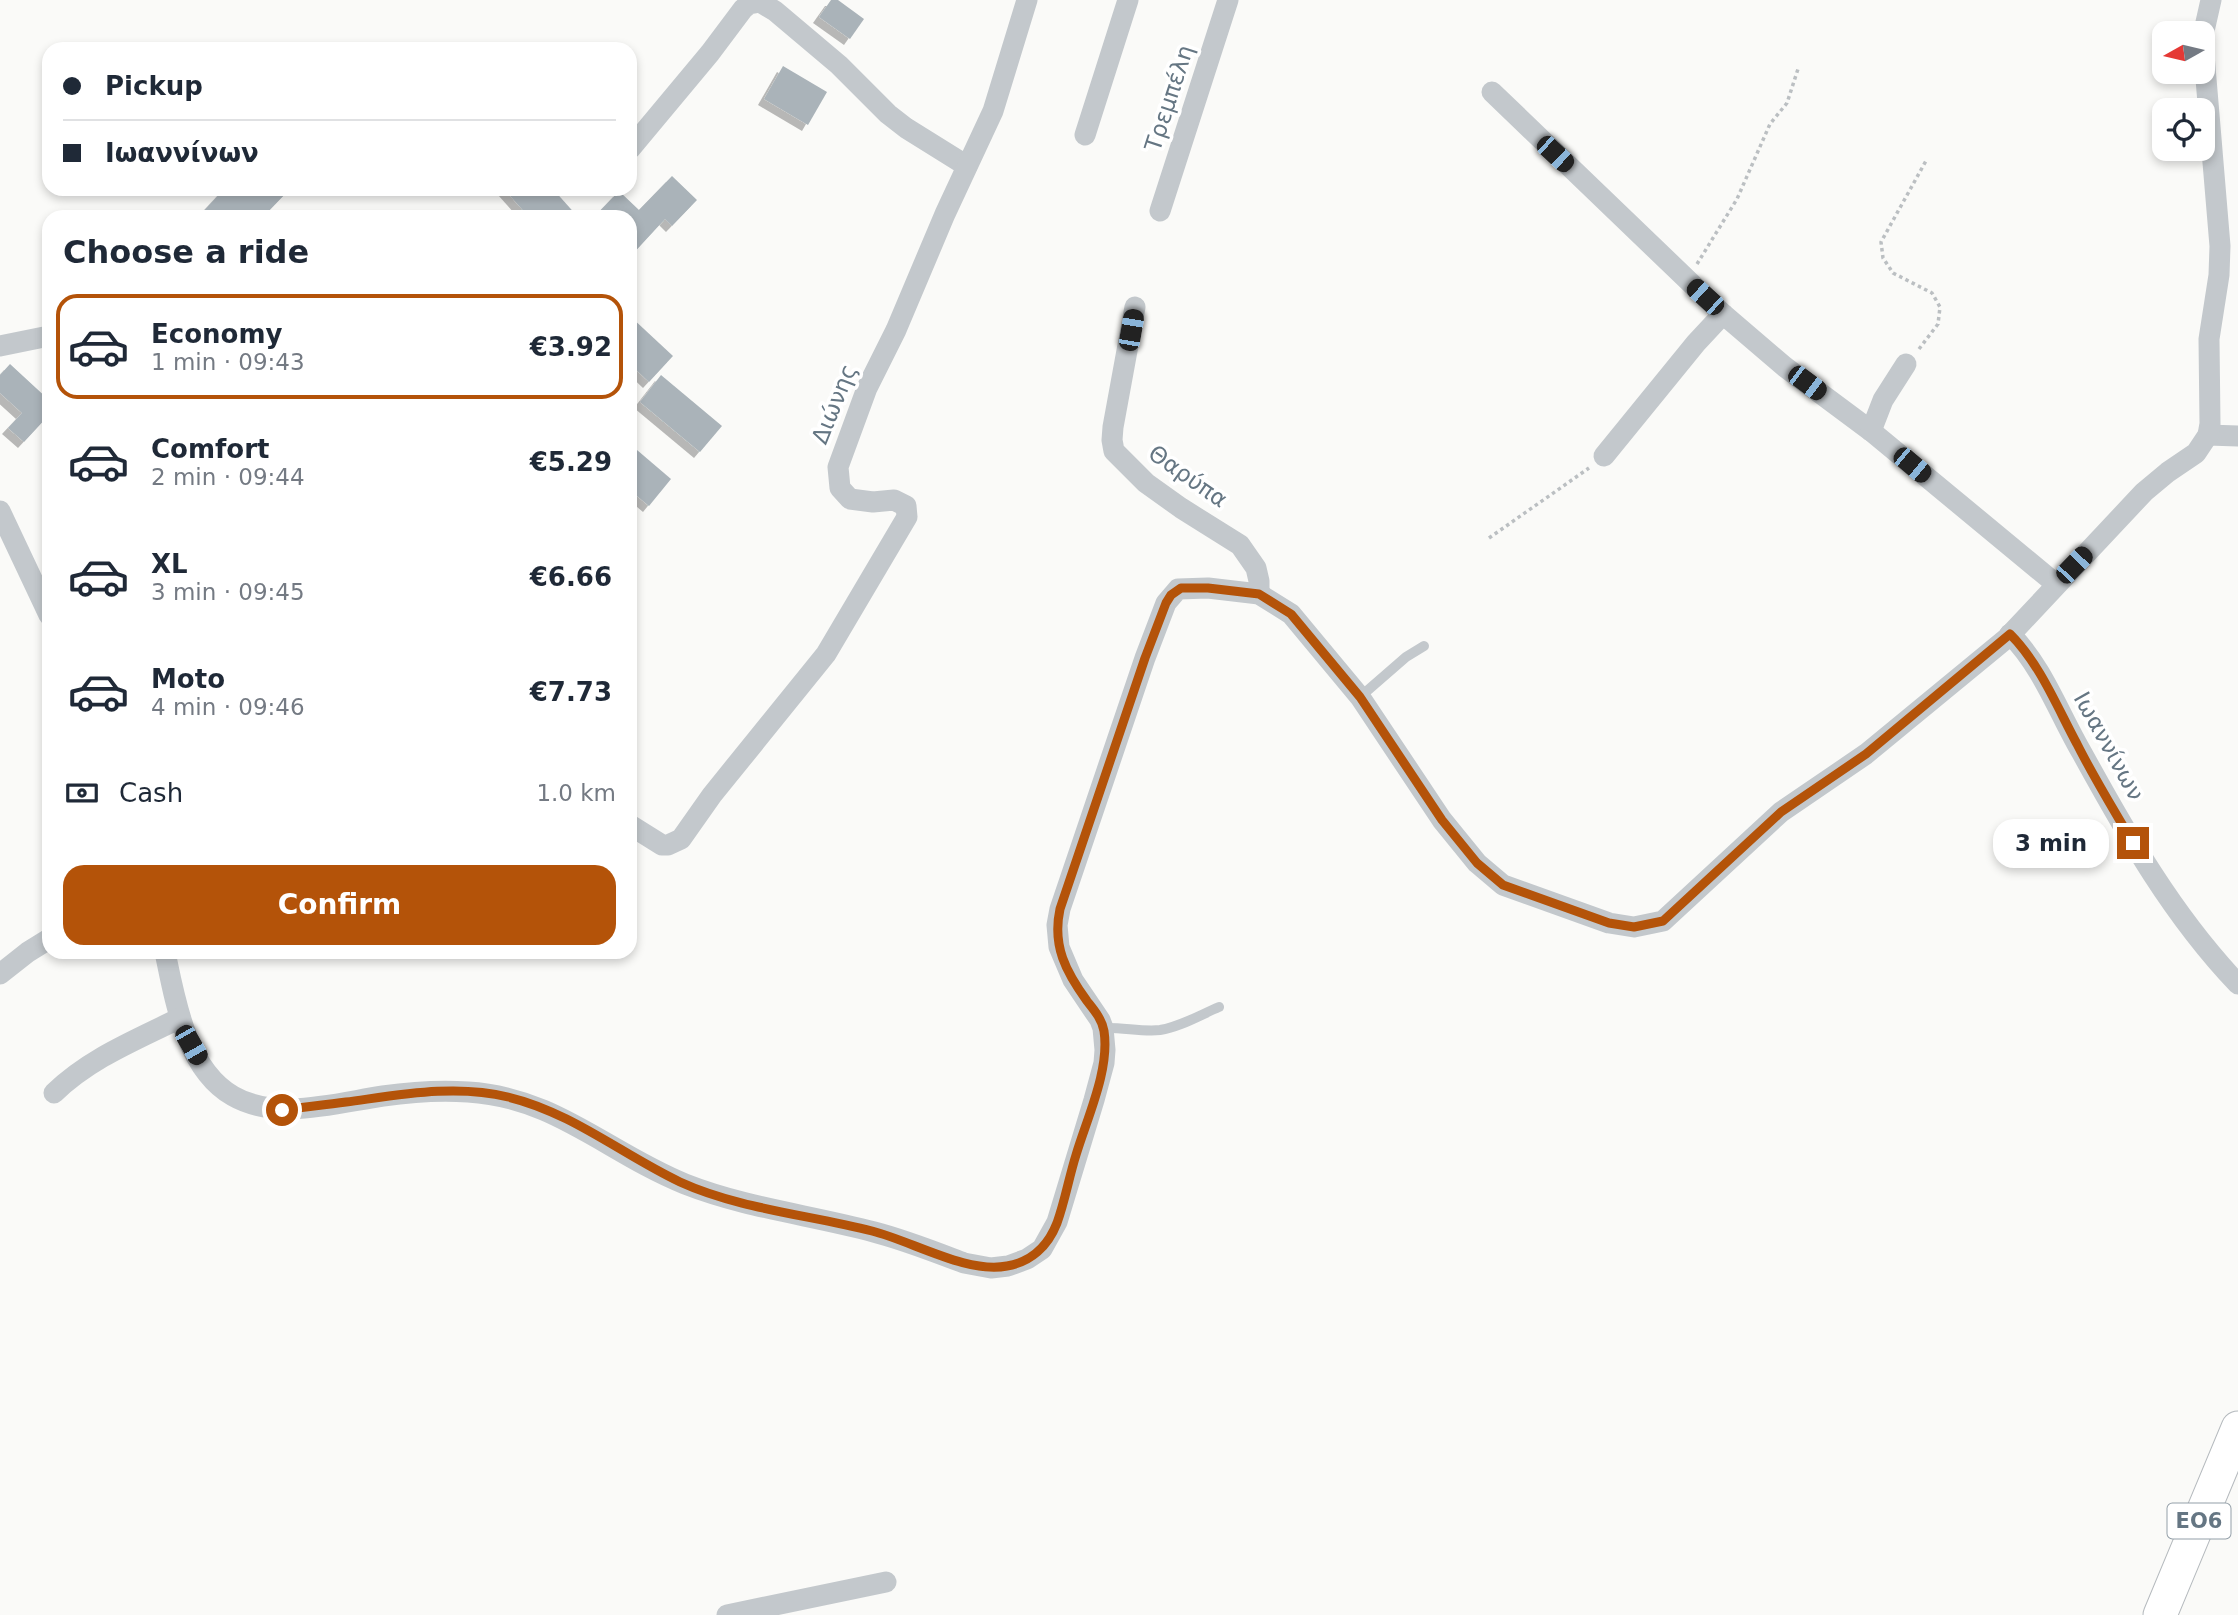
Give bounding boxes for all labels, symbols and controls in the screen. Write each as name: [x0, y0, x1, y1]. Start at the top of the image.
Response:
north arrow: [2152, 21, 2216, 84]
map controls: [2152, 21, 2215, 161]
street label: Τρεμπέλη: [1139, 42, 1198, 155]
text: Pickup: [105, 71, 203, 101]
button: locate: [2152, 98, 2215, 161]
car: [1533, 132, 1578, 176]
text: Ιωαννίνων: [105, 138, 259, 168]
text: Choose a ride: [63, 233, 309, 271]
car: [1683, 275, 1728, 319]
car: [1118, 307, 1145, 353]
icon: car: [67, 315, 130, 378]
text: Economy: [151, 319, 282, 349]
text: €3.92: [530, 332, 612, 362]
text: 1 min · 09:43: [151, 349, 305, 375]
street label: Διώνης: [806, 360, 862, 448]
car: [1784, 362, 1831, 404]
icon: car: [67, 430, 130, 493]
text: Comfort: [151, 434, 269, 464]
street label: Θαρύπα: [1144, 439, 1232, 513]
car: [1890, 443, 1935, 487]
text: €5.29: [530, 447, 612, 477]
text: 2 min · 09:44: [151, 464, 305, 490]
car: [2052, 543, 2097, 587]
icon: car: [67, 545, 130, 608]
text: XL: [151, 549, 188, 579]
text: €6.66: [530, 562, 612, 592]
text: 3 min · 09:45: [151, 579, 305, 605]
icon: car: [67, 660, 130, 723]
text: Moto: [151, 664, 225, 694]
text: €7.73: [530, 677, 612, 707]
street label: Ιωαννίνων: [2069, 687, 2149, 805]
text: 4 min · 09:46: [151, 694, 305, 720]
icon: cash: [63, 774, 101, 812]
text: Cash: [119, 778, 183, 808]
text: 1.0 km: [536, 780, 616, 806]
callout: 3 min: [1993, 818, 2108, 868]
route end: [2117, 827, 2149, 859]
text: 3 min: [2015, 830, 2087, 856]
button: Confirm: [63, 865, 616, 945]
car: [172, 1022, 211, 1068]
route start: [266, 1094, 298, 1126]
road number: ΕΟ6: [2168, 1504, 2230, 1538]

